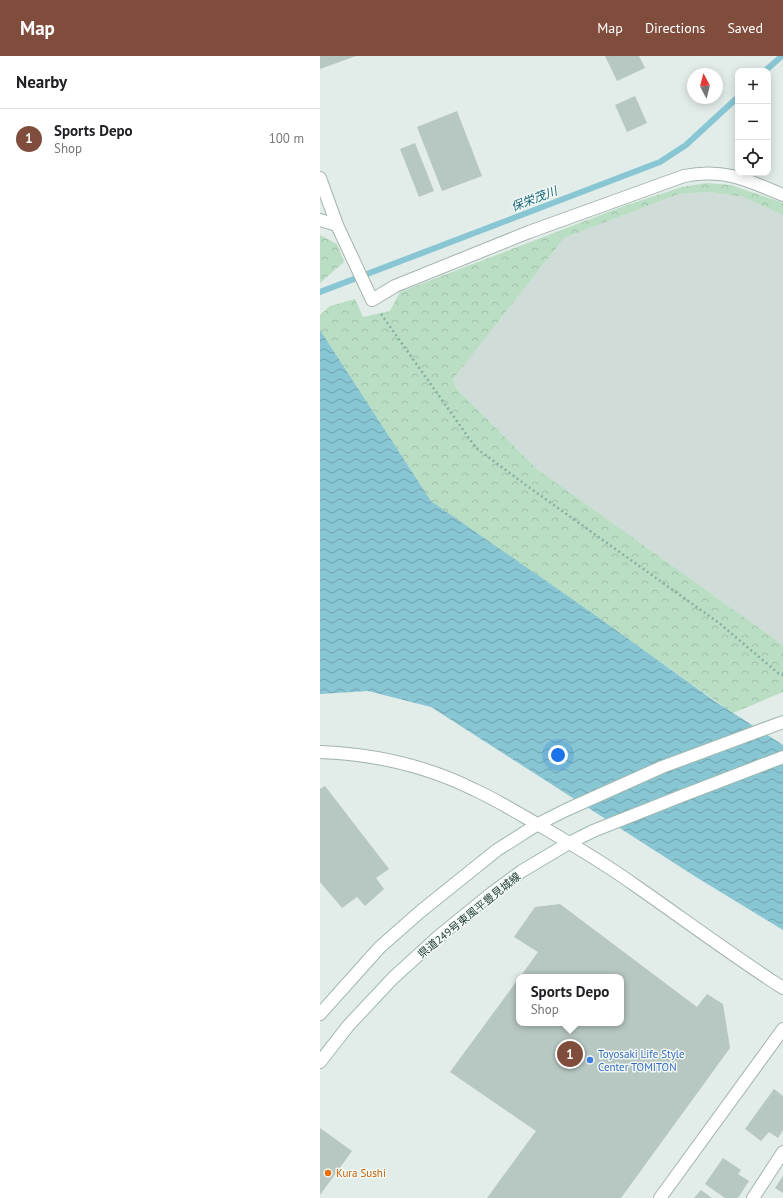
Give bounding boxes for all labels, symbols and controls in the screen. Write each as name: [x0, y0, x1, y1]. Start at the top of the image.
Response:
text: Map: [20, 16, 55, 40]
text: Map: [597, 19, 623, 37]
text: Directions: [645, 19, 705, 37]
text: Saved: [727, 19, 763, 37]
north arrow: [687, 68, 723, 104]
map controls: [735, 68, 771, 176]
button: +: [735, 68, 771, 104]
text: Nearby: [16, 71, 67, 93]
button: −: [735, 104, 771, 140]
text: Sports Depo: [54, 121, 133, 140]
text: 1: [25, 130, 33, 147]
text: 100 m: [269, 130, 304, 147]
text: Shop: [54, 140, 82, 157]
button: locate: [735, 140, 771, 176]
water label: 保栄茂川: [509, 182, 561, 214]
your location: [548, 745, 568, 765]
street label: 県道249号東風平豊見城線: [415, 869, 523, 961]
popup: [516, 974, 624, 1026]
text: Sports Depo: [531, 982, 609, 1001]
text: Shop: [531, 1001, 559, 1018]
pin: 1: [557, 1039, 583, 1069]
place label: Toyosaki Life Style Center TOMITON: [598, 1047, 685, 1074]
marker: Toyosaki Life Style Center TOMITON: [585, 1055, 595, 1065]
place label: Kura Sushi: [336, 1166, 386, 1180]
marker: Kura Sushi: [323, 1168, 333, 1178]

